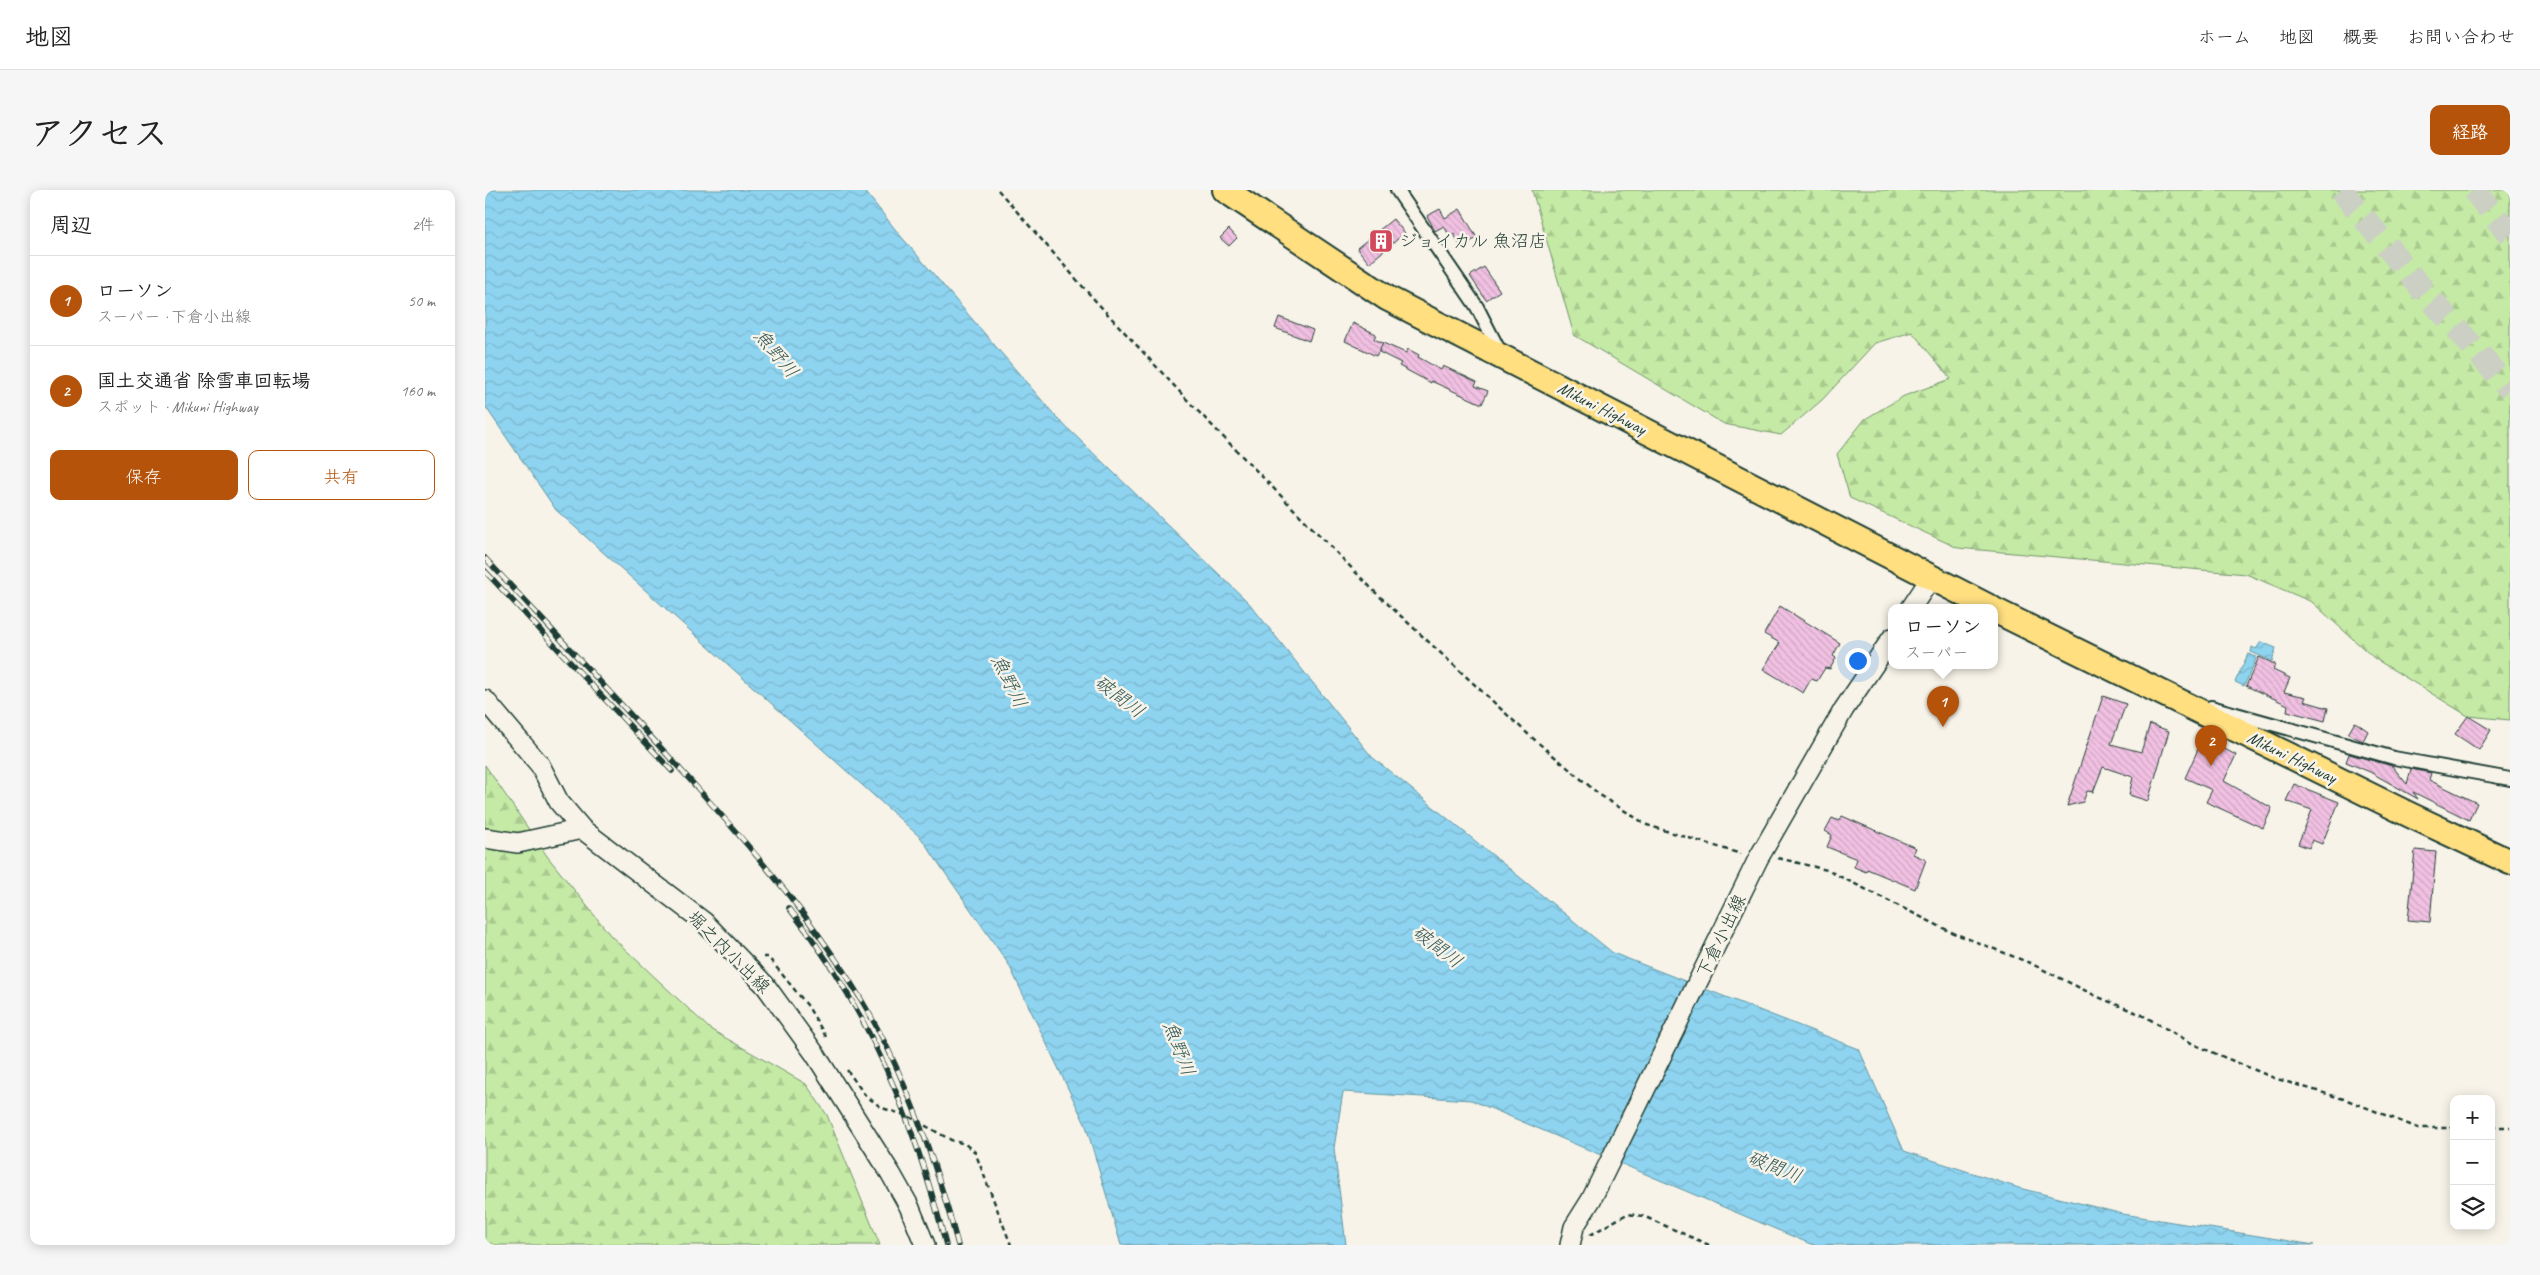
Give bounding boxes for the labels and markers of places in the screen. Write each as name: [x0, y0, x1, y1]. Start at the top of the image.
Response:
building icon: ジョイカル 魚沼店: [1368, 228, 1394, 254]
place label: ジョイカル 魚沼店: [1399, 230, 1547, 252]
pin: 1: [1927, 686, 1959, 727]
pin: 2: [2195, 725, 2227, 766]

